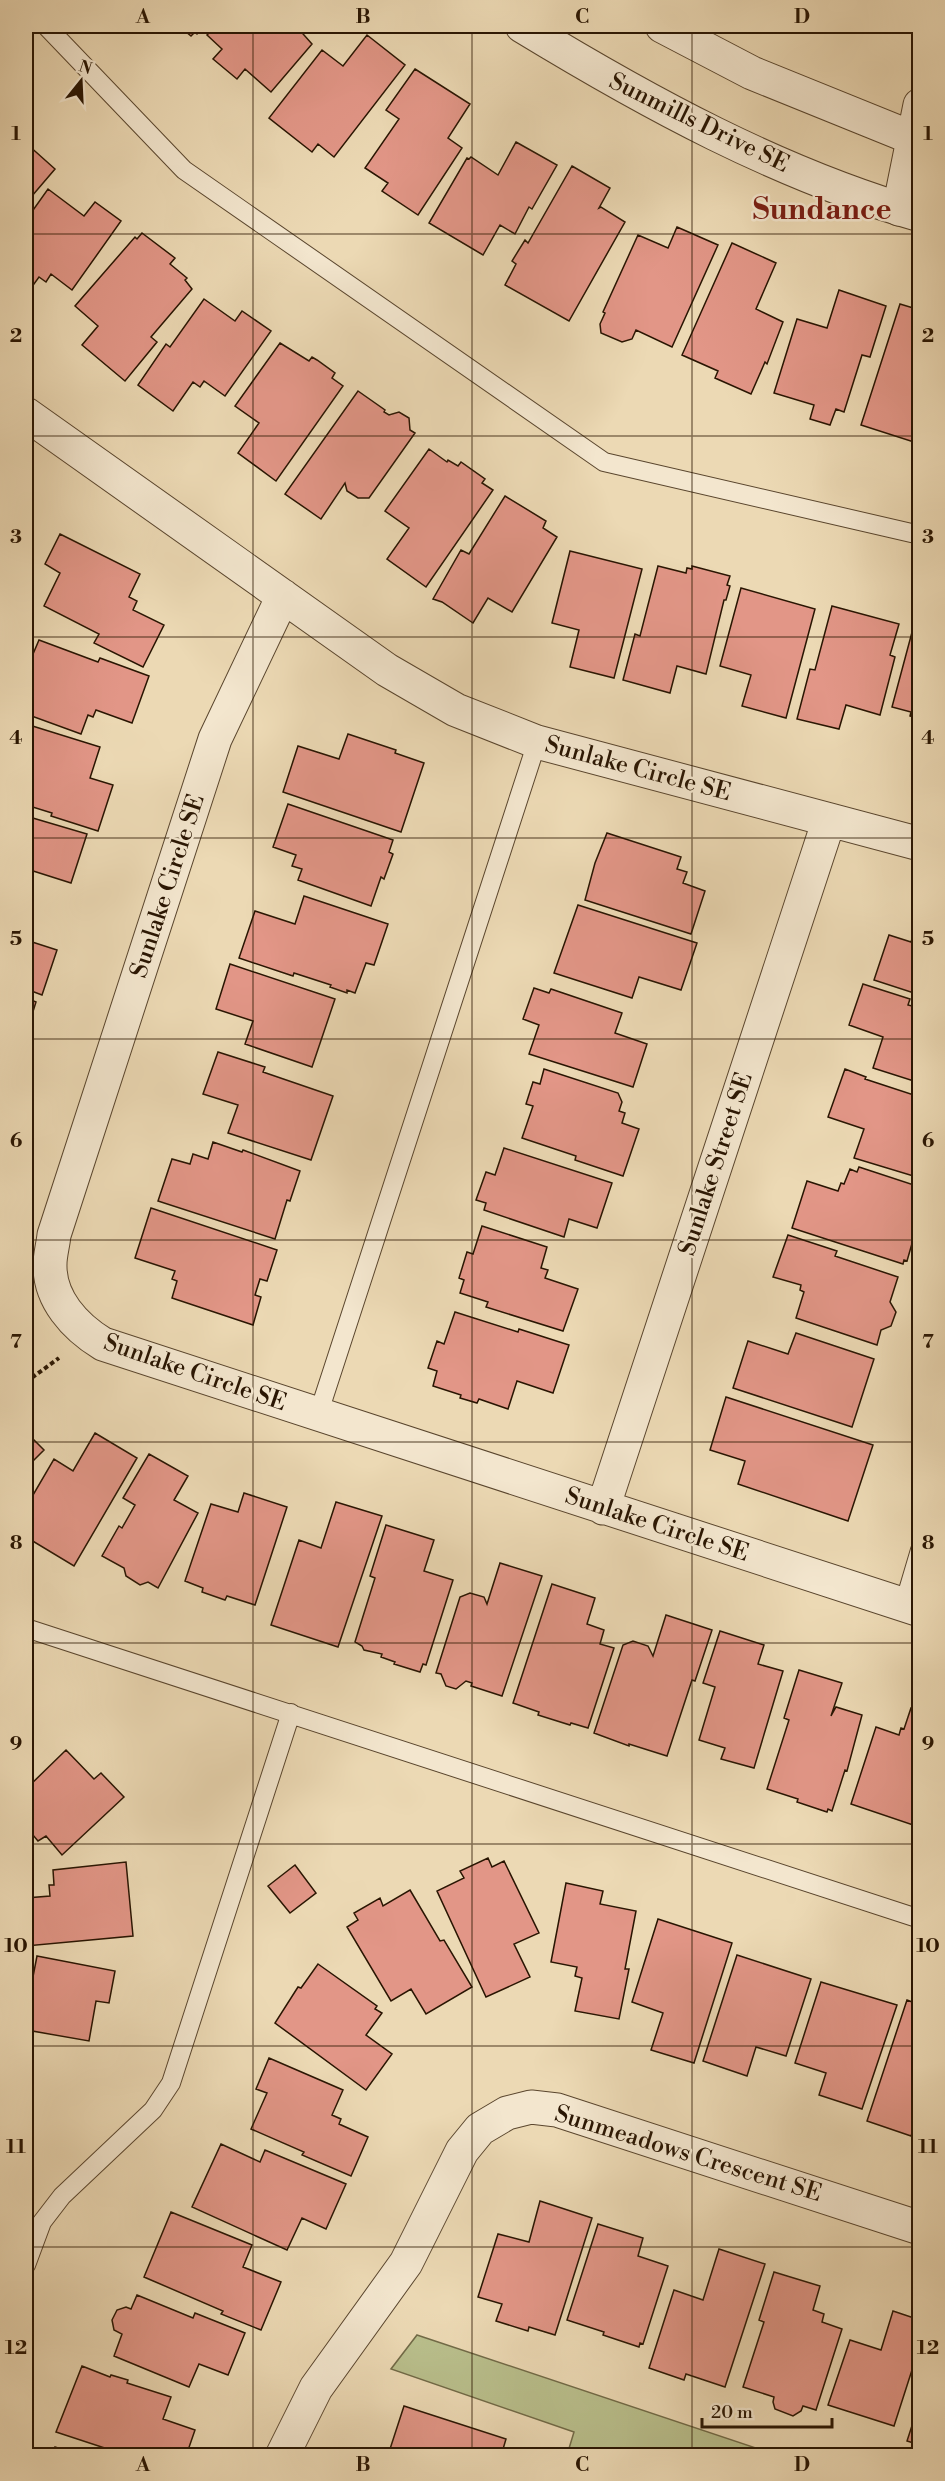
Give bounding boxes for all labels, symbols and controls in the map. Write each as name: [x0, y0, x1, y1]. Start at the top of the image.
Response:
text: A: [135, 5, 151, 30]
text: B: [355, 5, 371, 30]
text: C: [575, 5, 589, 30]
text: D: [794, 5, 810, 30]
north arrow: [51, 51, 111, 111]
text: N: [76, 56, 95, 79]
street label: Sunmills Drive SE: [604, 66, 794, 180]
text: 1: [11, 122, 21, 147]
text: 1: [923, 122, 933, 147]
district label: Sundance: [752, 191, 892, 229]
text: 2: [10, 324, 22, 349]
text: 2: [922, 324, 934, 349]
text: 3: [10, 525, 22, 550]
text: 3: [922, 525, 934, 550]
text: 4: [9, 726, 23, 751]
text: 4: [921, 726, 935, 751]
street label: Sunlake Circle SE: [542, 730, 734, 808]
street label: Sunlake Circle SE: [124, 790, 212, 982]
text: 5: [10, 927, 22, 952]
text: 5: [922, 927, 934, 952]
street label: Sunlake Street SE: [672, 1069, 760, 1259]
text: 6: [10, 1129, 23, 1154]
text: 6: [922, 1129, 935, 1154]
street label: Sunlake Circle SE: [100, 1328, 290, 1418]
text: 7: [10, 1330, 22, 1355]
text: 7: [922, 1330, 934, 1355]
street label: Sunlake Circle SE: [561, 1481, 753, 1569]
text: 8: [10, 1531, 23, 1556]
text: 8: [922, 1531, 935, 1556]
text: 9: [10, 1732, 22, 1757]
text: 9: [922, 1732, 934, 1757]
text: 10: [4, 1934, 28, 1959]
text: 10: [916, 1934, 940, 1959]
street label: Sunmeadows Crescent SE: [551, 2099, 825, 2209]
text: 11: [6, 2135, 26, 2160]
text: 11: [918, 2135, 938, 2160]
text: 12: [5, 2336, 27, 2361]
text: 12: [917, 2336, 939, 2361]
scale bar: [702, 2391, 832, 2429]
text: 20 m: [711, 2401, 753, 2424]
text: A: [135, 2453, 151, 2478]
text: B: [355, 2453, 371, 2478]
text: C: [575, 2453, 589, 2478]
text: D: [794, 2453, 810, 2478]

